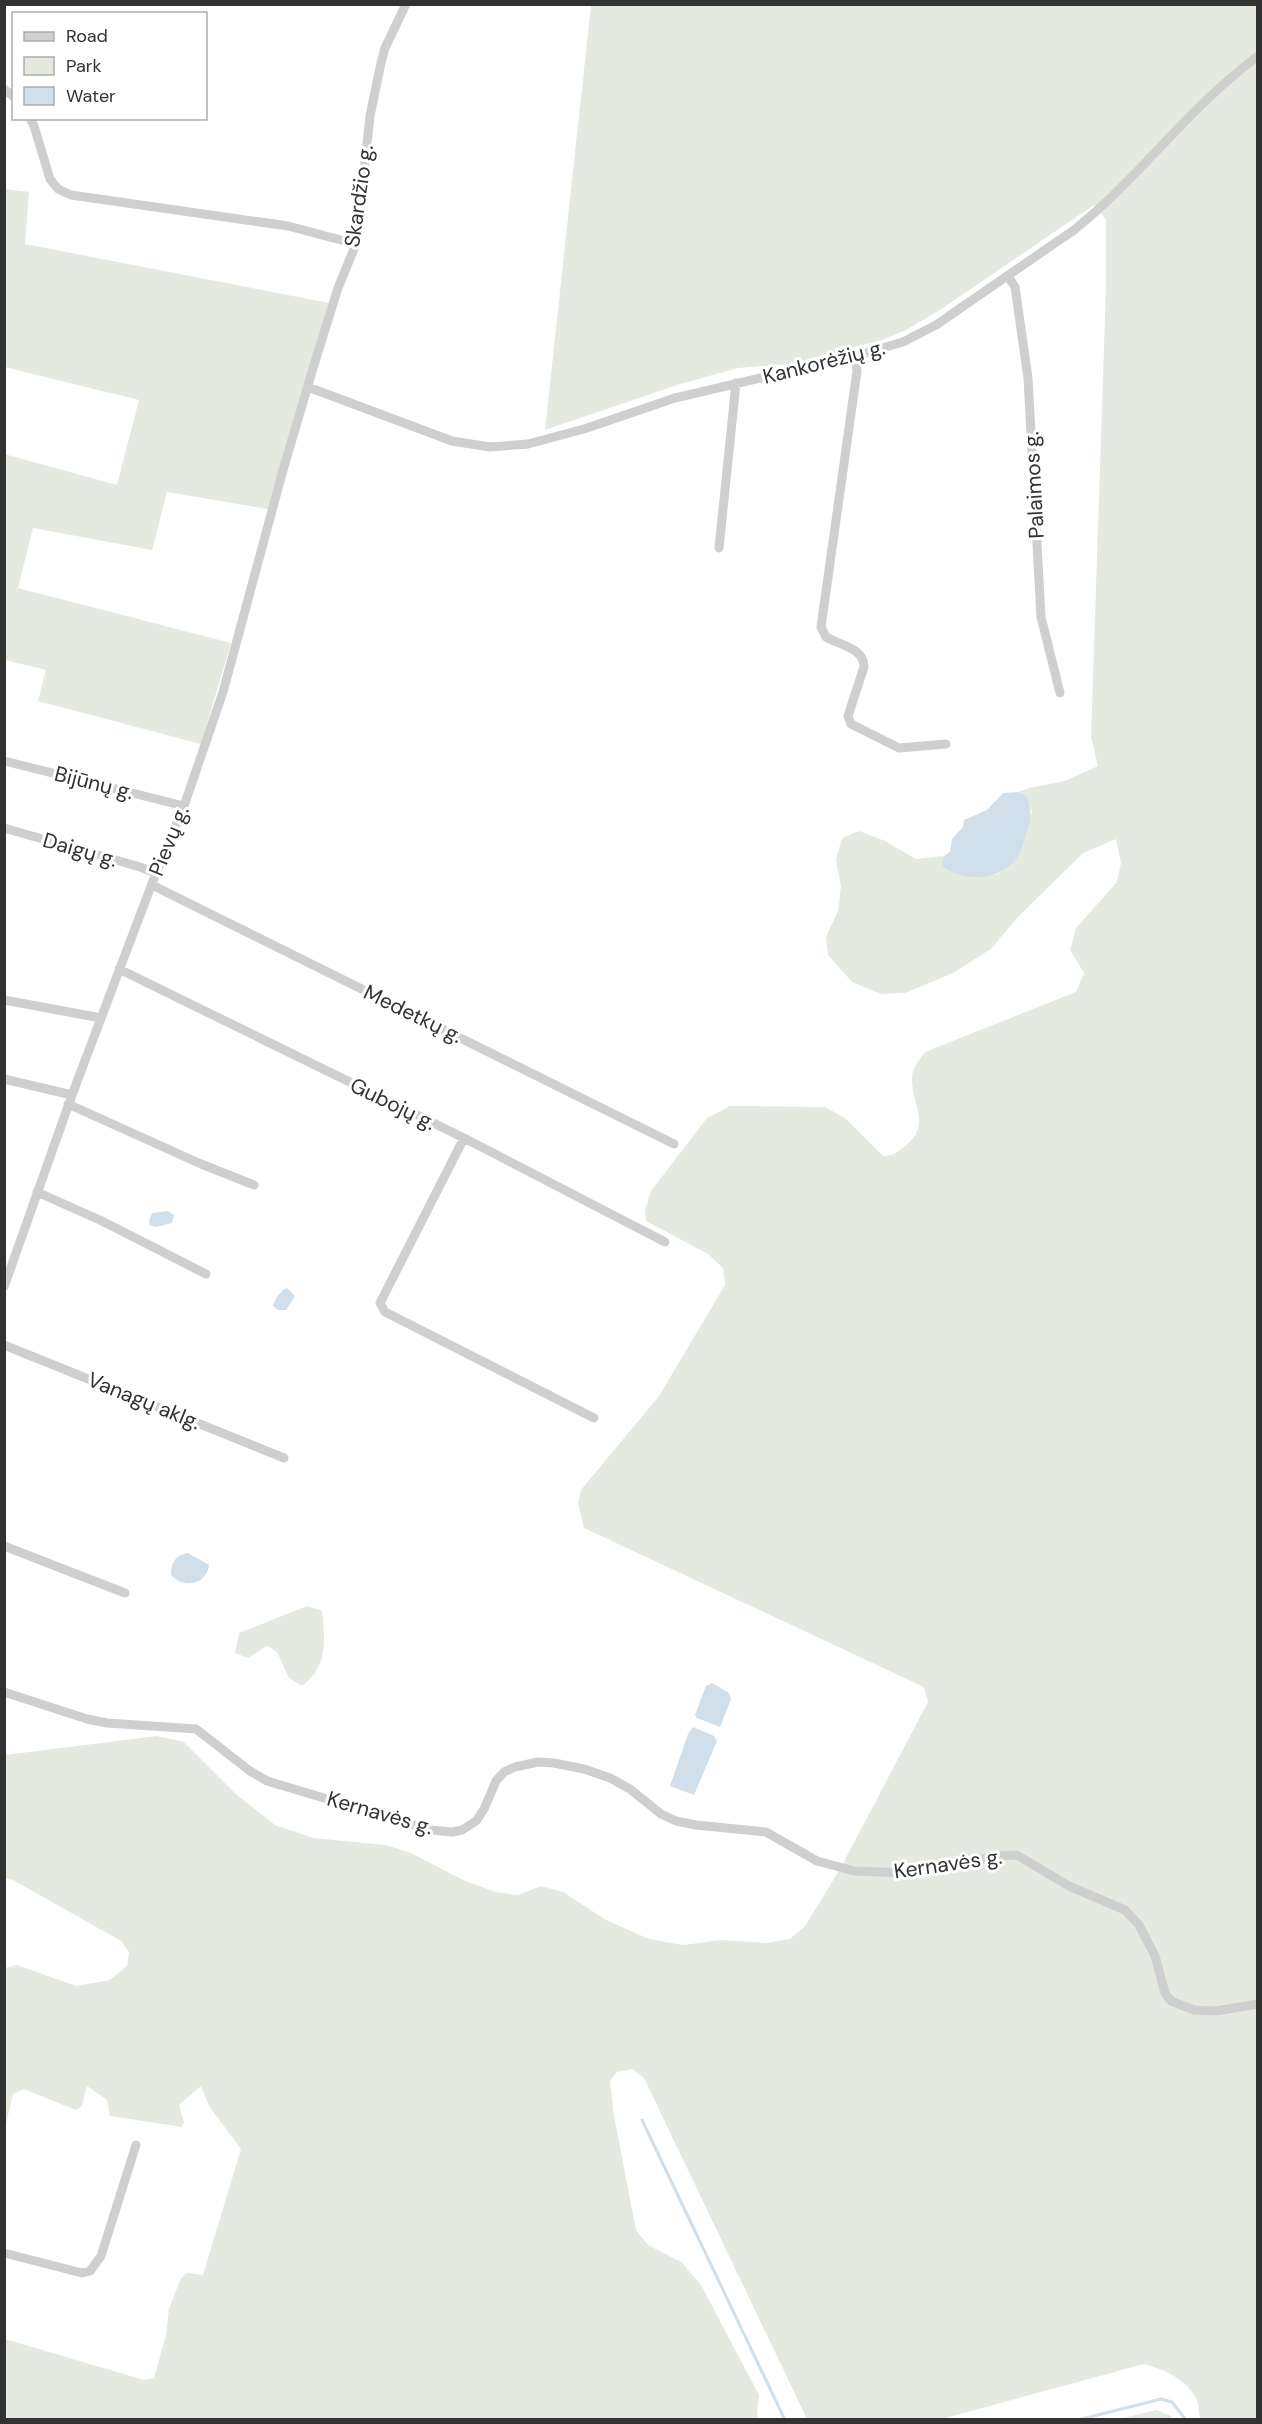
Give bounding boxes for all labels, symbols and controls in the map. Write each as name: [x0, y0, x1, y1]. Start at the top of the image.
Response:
legend: [12, 12, 207, 120]
text: Road: [66, 24, 108, 48]
text: Park: [66, 54, 102, 78]
text: Water: [66, 84, 116, 108]
street label: Skardžio g.: [338, 143, 380, 249]
street label: Kankorėžių g.: [760, 333, 888, 391]
street label: Palaimos g.: [1017, 431, 1051, 539]
street label: Bijūnų g.: [52, 760, 136, 806]
street label: Pievų g.: [142, 802, 196, 880]
street label: Daigų g.: [40, 826, 120, 874]
street label: Medetkų g.: [359, 978, 467, 1050]
street label: Gubojų g.: [345, 1071, 441, 1137]
street label: Vanagų aklg.: [83, 1366, 205, 1436]
street label: Kernavės g.: [324, 1785, 436, 1841]
street label: Kernavės g.: [892, 1843, 1004, 1885]

